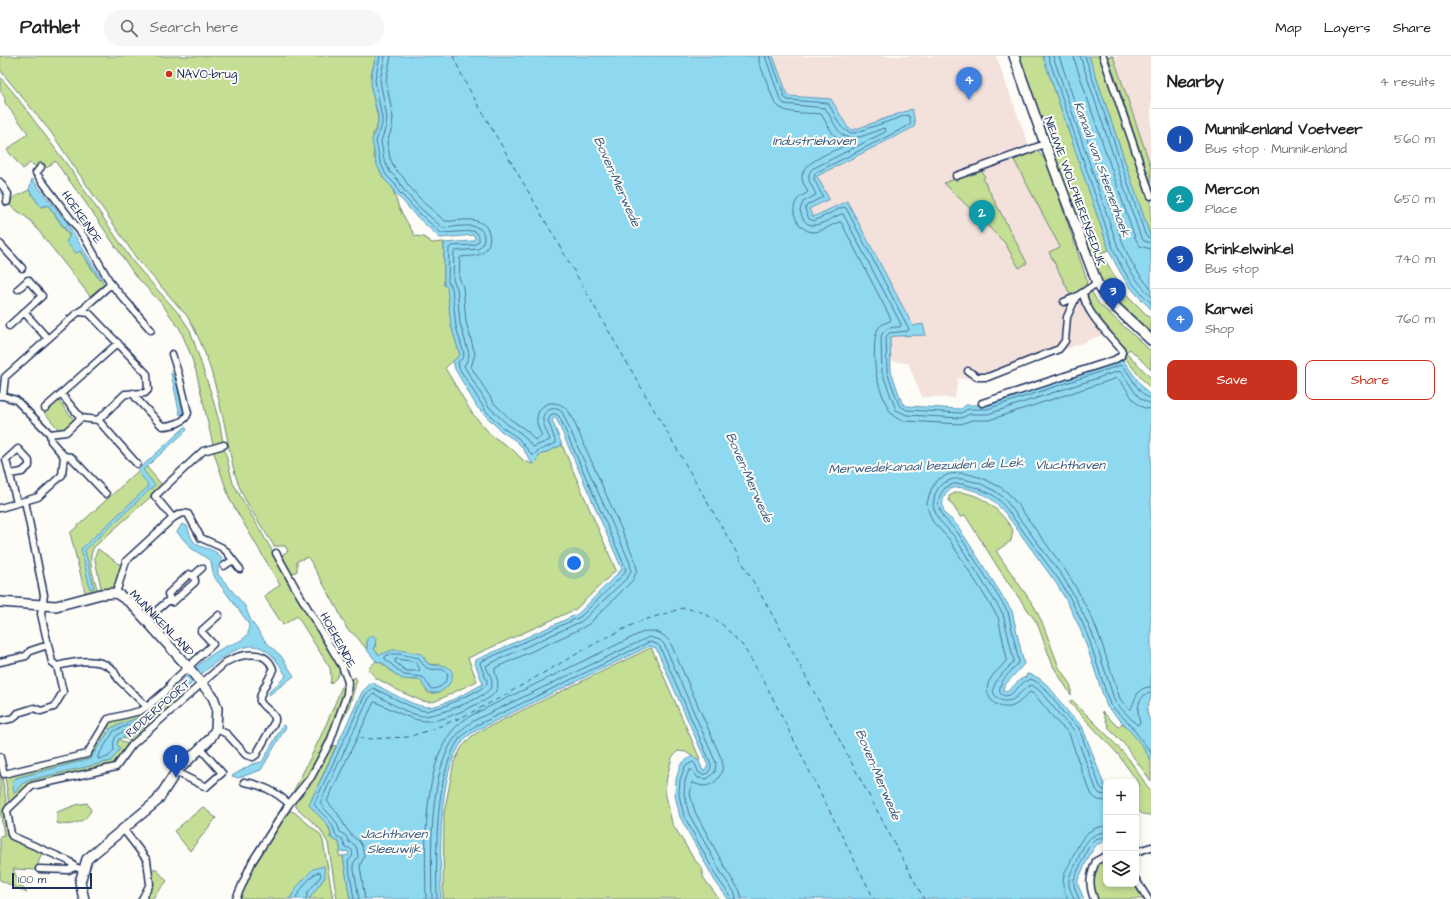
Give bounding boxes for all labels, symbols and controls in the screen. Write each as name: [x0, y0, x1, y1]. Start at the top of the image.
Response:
search box: [104, 10, 384, 46]
text: Pathlet: [20, 14, 80, 41]
icon: search: [118, 17, 140, 39]
text: Search here: [150, 17, 238, 38]
text: Map: [1275, 18, 1302, 38]
text: Layers: [1324, 18, 1371, 38]
text: Share: [1393, 18, 1431, 38]
place label: NAVO-brug: [177, 66, 237, 84]
pin: 4: [956, 67, 982, 100]
marker: NAVO-brug: [164, 69, 174, 79]
text: Nearby: [1167, 70, 1224, 94]
text: 4 results: [1380, 73, 1435, 91]
water label: Kanaal van Steenenhoek: [1069, 99, 1135, 241]
street label: NIEUWE WOLPHERENSEDIJK: [1040, 114, 1110, 269]
text: Munnikenland Voetveer: [1205, 119, 1363, 140]
text: 1: [1179, 130, 1181, 148]
text: 560 m: [1394, 130, 1435, 148]
water label: Industriehaven: [772, 132, 857, 150]
water label: Boven-Merwede: [589, 133, 645, 230]
text: Bus stop · Munnikenland: [1205, 140, 1347, 158]
text: Mercon: [1205, 179, 1259, 200]
street label: HOEKEINDE: [57, 187, 106, 247]
text: 2: [1176, 190, 1184, 208]
text: 650 m: [1394, 190, 1435, 208]
pin: 2: [969, 200, 995, 233]
text: Place: [1205, 200, 1237, 218]
text: Krinkelwinkel: [1205, 239, 1293, 260]
text: 3: [1177, 250, 1183, 268]
text: 740 m: [1395, 250, 1435, 268]
text: Bus stop: [1205, 260, 1259, 278]
pin: 3: [1100, 278, 1126, 311]
text: Karwei: [1205, 299, 1253, 320]
text: 4: [1176, 310, 1184, 328]
text: 760 m: [1395, 310, 1435, 328]
text: Shop: [1205, 320, 1234, 338]
button: Save: [1167, 360, 1297, 400]
button: Share: [1305, 360, 1435, 400]
water label: Boven-Merwede: [721, 429, 777, 526]
water label: Merwedekanaal bezuiden de Lek: [828, 454, 1025, 478]
water label: Vluchthaven: [1035, 456, 1107, 474]
your location: [564, 553, 584, 573]
street label: MUNNIKENLAND: [125, 586, 198, 661]
street label: HOEKEINDE: [315, 609, 360, 671]
street label: RIDDERPOORT: [122, 675, 195, 741]
water label: Boven-Merwede: [851, 726, 906, 823]
pin: 1: [163, 745, 189, 778]
map controls: [1103, 779, 1139, 887]
button: +: [1103, 779, 1139, 815]
button: −: [1103, 815, 1139, 851]
water label: Jachthaven Sleeuwijk: [361, 825, 429, 858]
button: layers: [1103, 851, 1139, 887]
scale bar: [12, 871, 92, 890]
text: 100 m: [18, 872, 46, 887]

